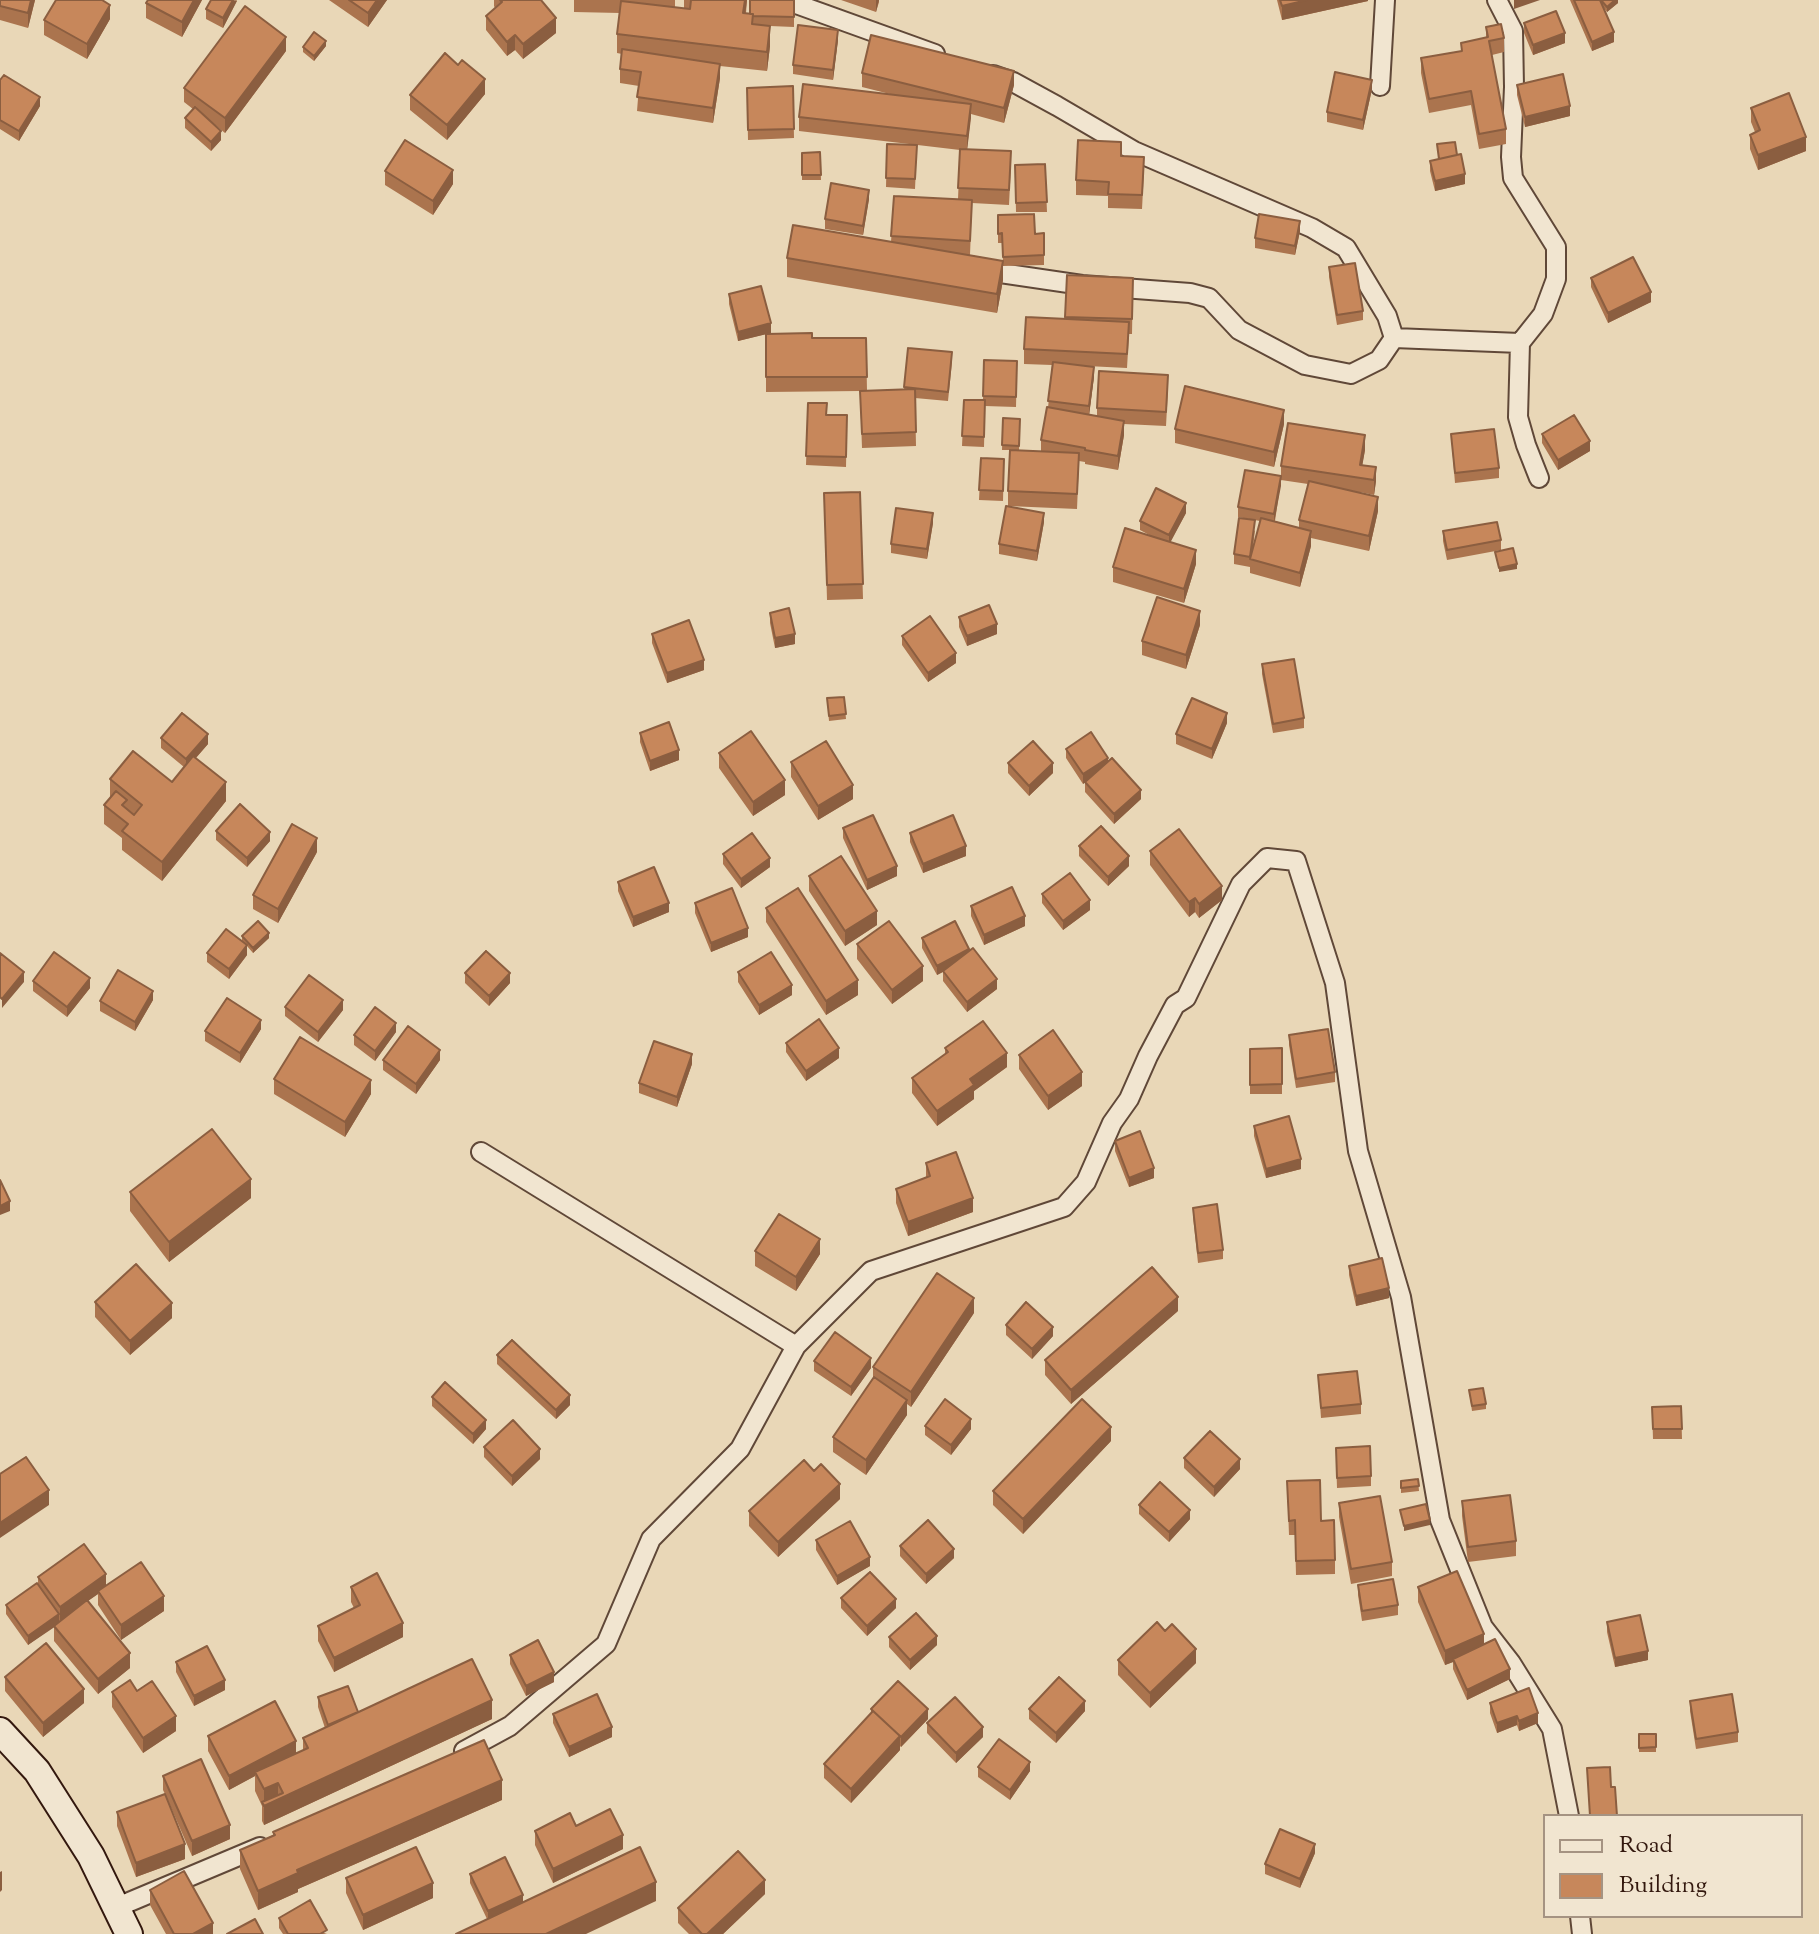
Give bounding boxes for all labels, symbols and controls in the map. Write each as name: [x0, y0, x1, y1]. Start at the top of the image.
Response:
legend: [1543, 1814, 1803, 1918]
text: Road: [1619, 1829, 1673, 1863]
text: Building: [1619, 1869, 1707, 1903]

